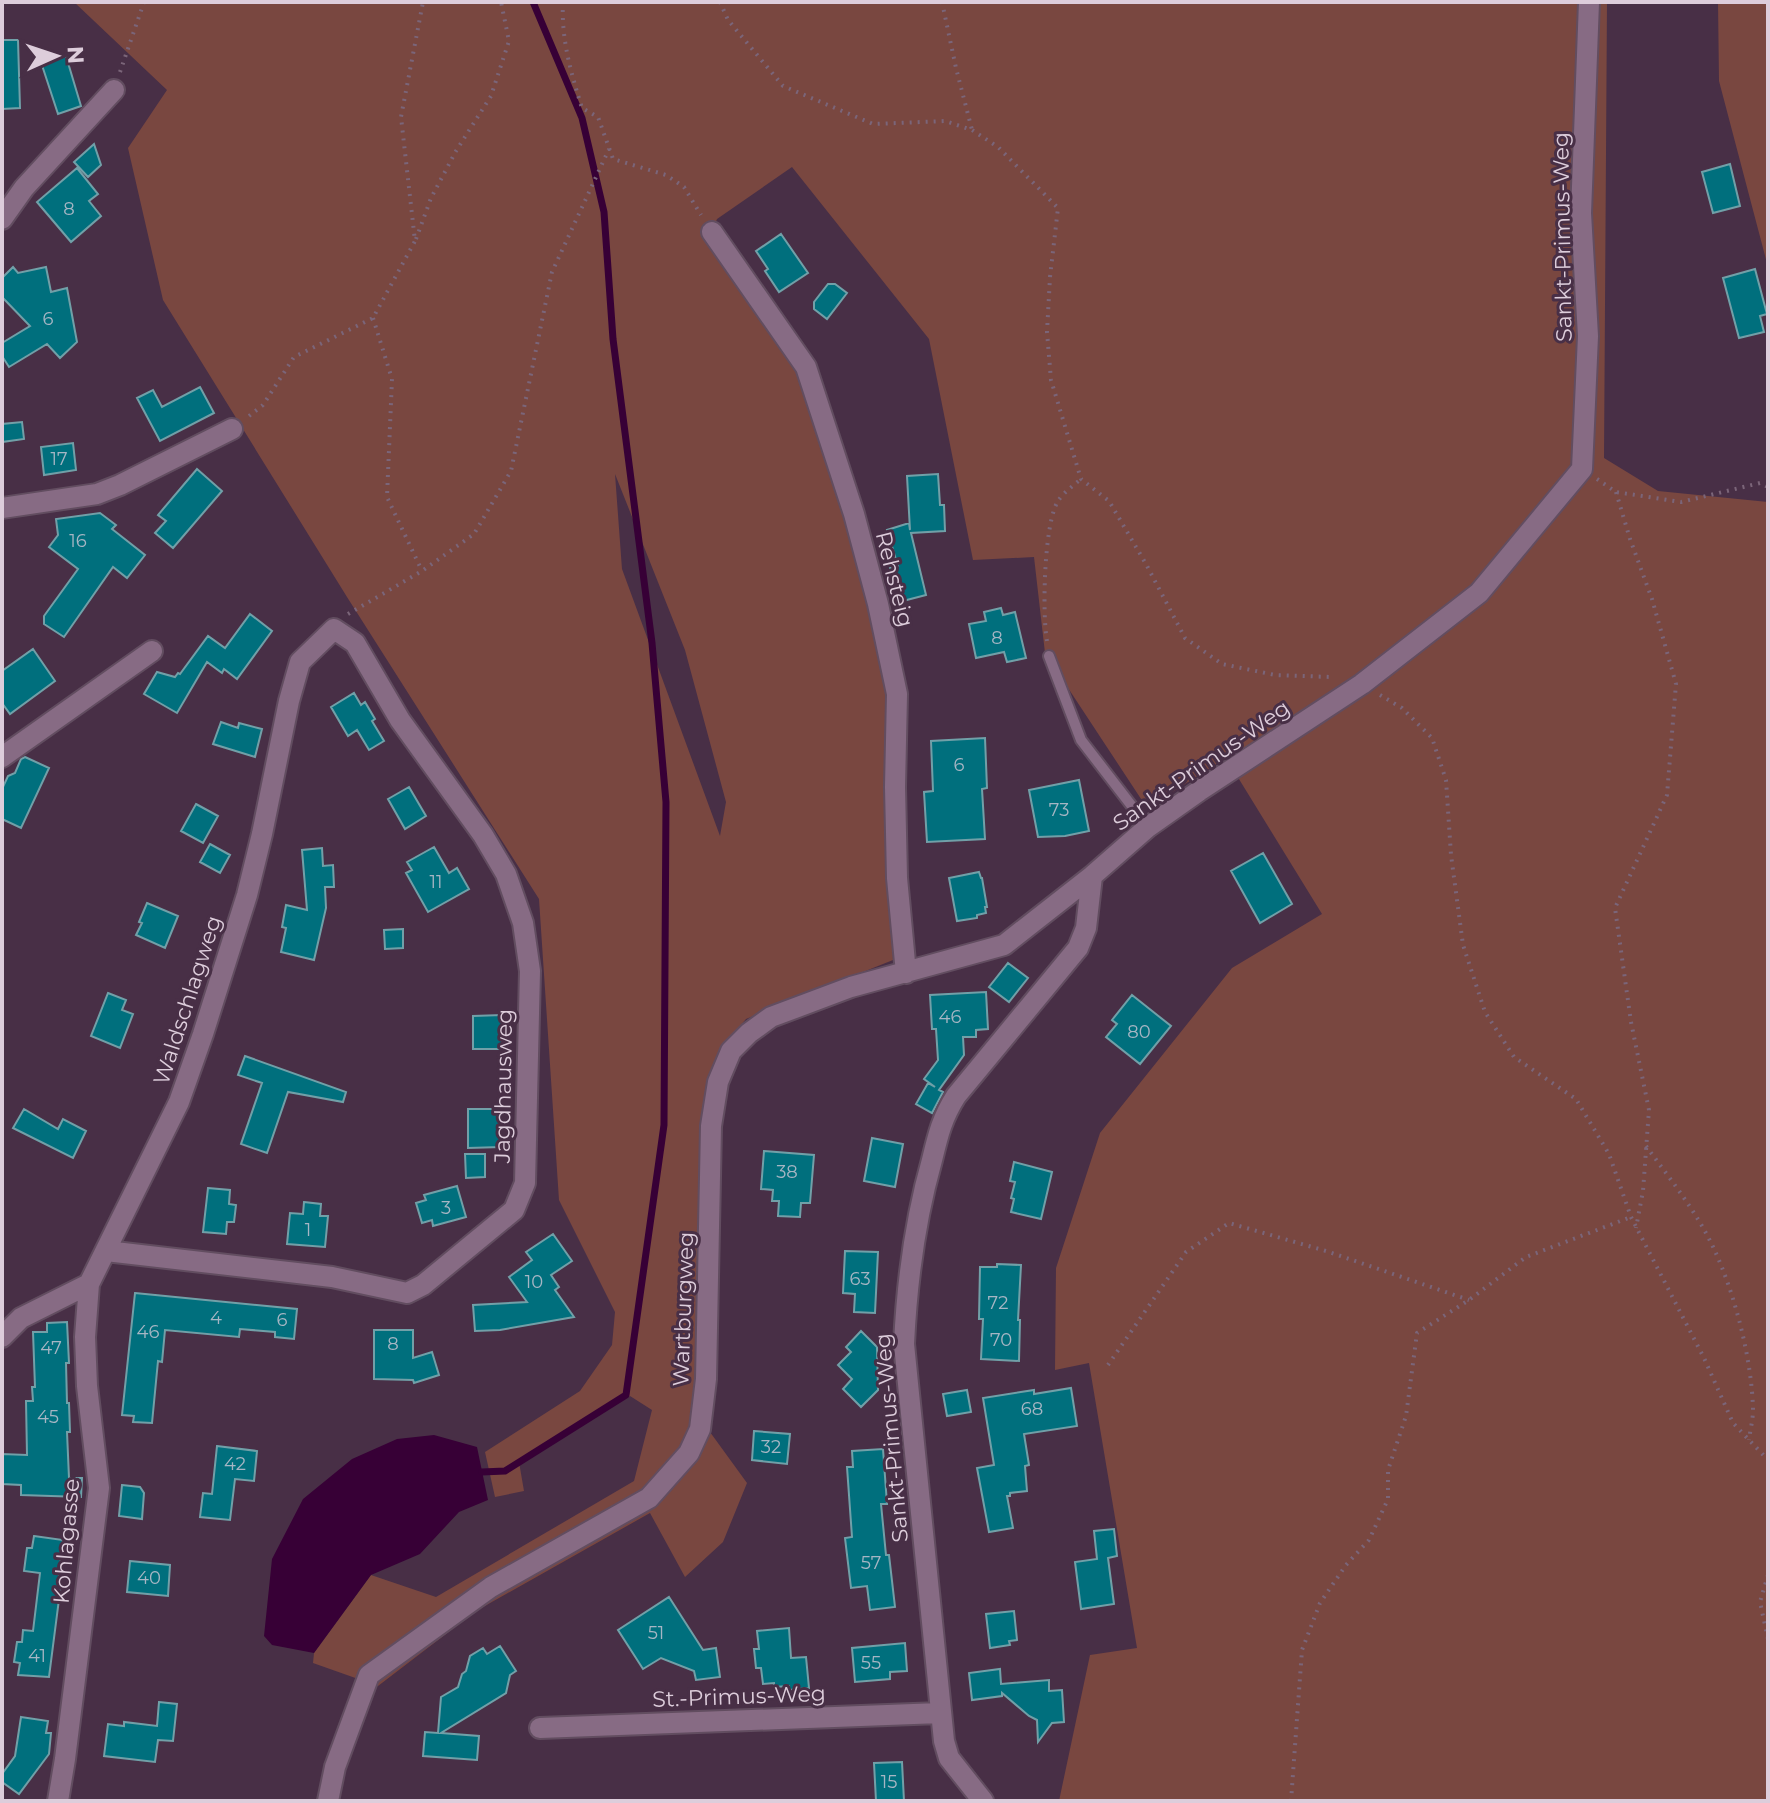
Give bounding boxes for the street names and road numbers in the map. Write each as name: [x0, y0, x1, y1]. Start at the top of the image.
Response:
street label: Sankt-Primus-Weg: [1547, 132, 1578, 342]
street label: Rehsteig: [870, 529, 919, 630]
street label: Sankt-Primus-Weg: [1108, 694, 1295, 837]
street label: Waldschlagweg: [147, 912, 228, 1088]
street label: Jagdhausweg: [489, 1009, 518, 1164]
street label: Wartburgweg: [667, 1231, 700, 1387]
street label: Sankt-Primus-Weg: [869, 1332, 914, 1544]
street label: Kohlagasse: [48, 1477, 85, 1605]
street label: St.-Primus-Weg: [652, 1680, 826, 1713]

